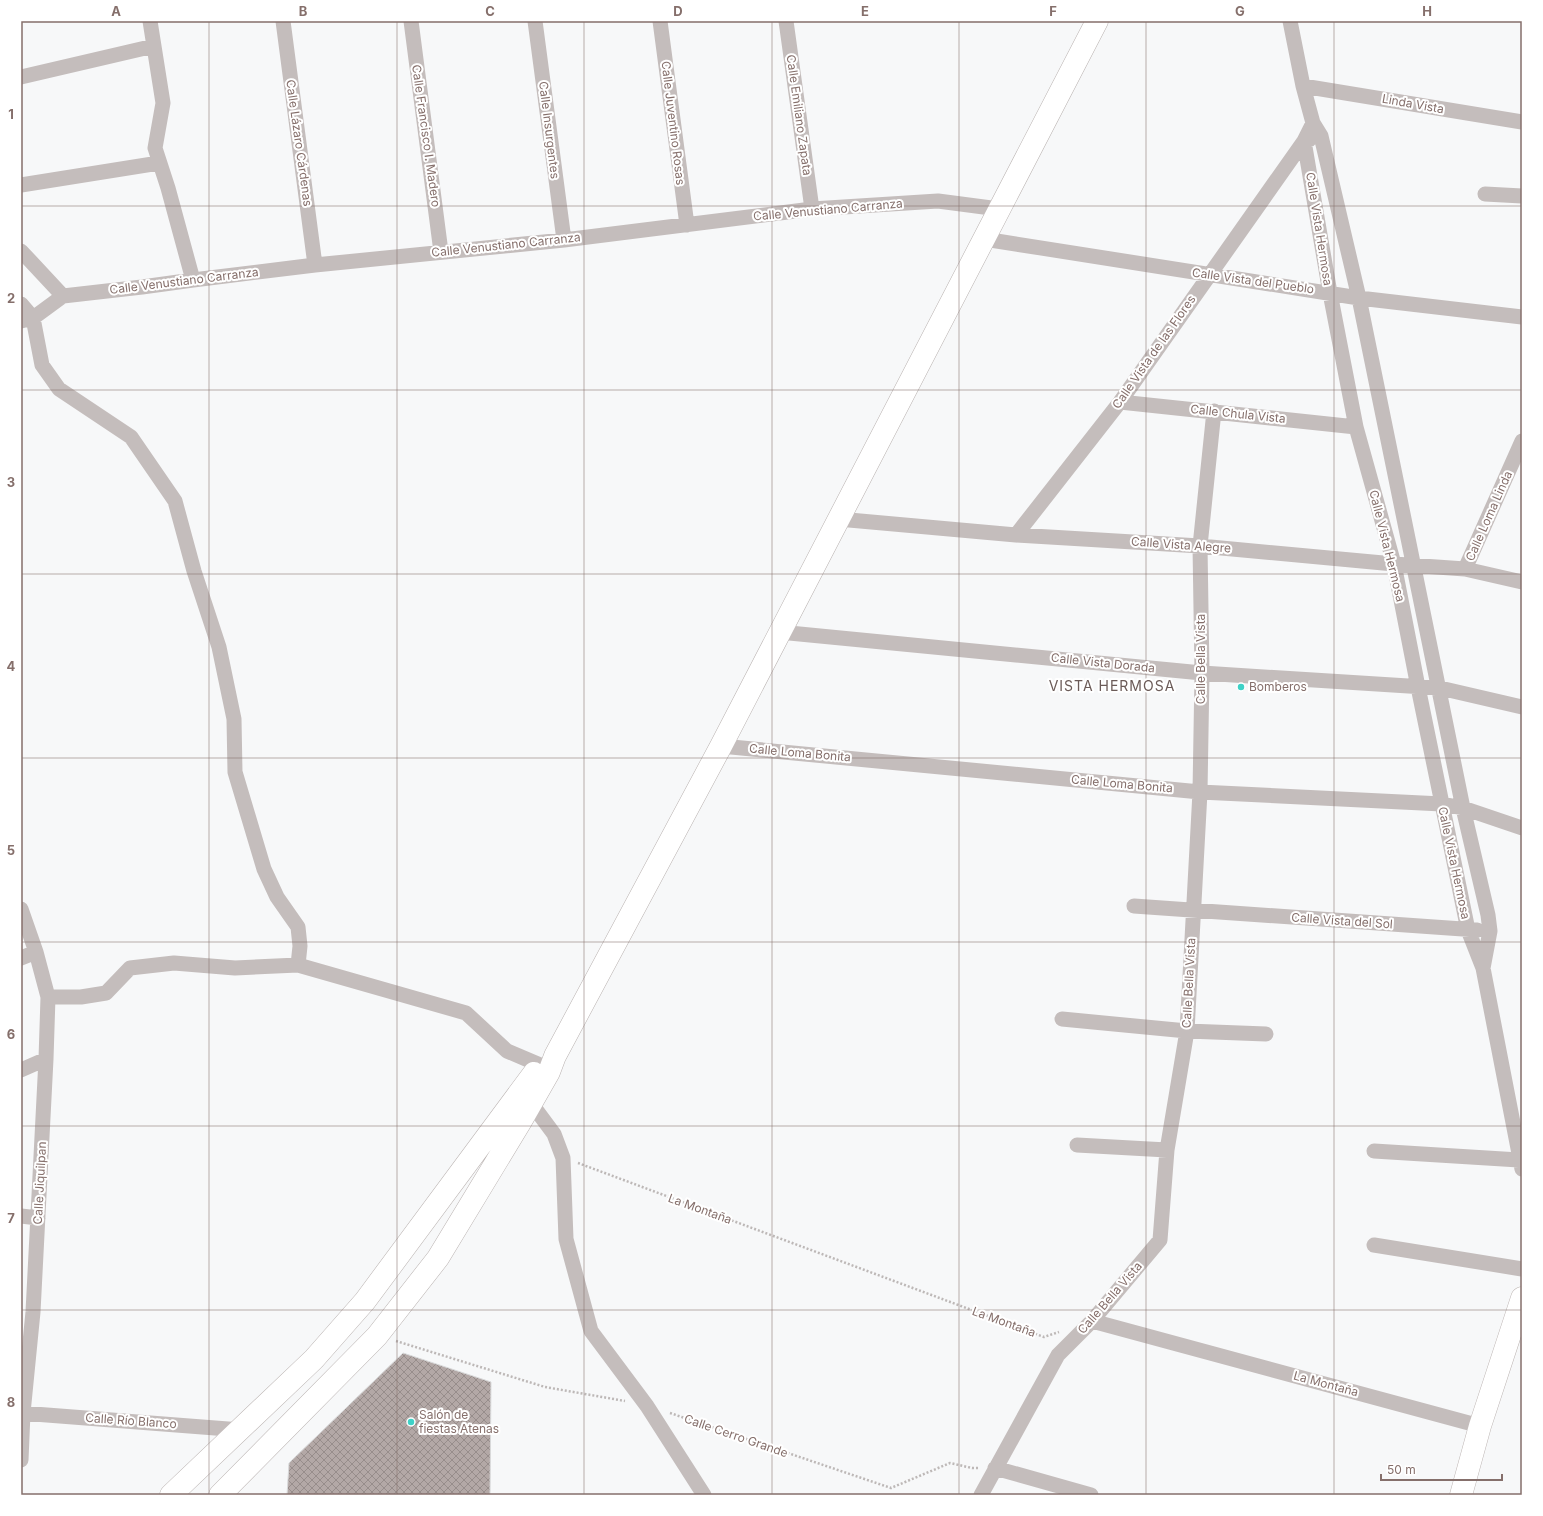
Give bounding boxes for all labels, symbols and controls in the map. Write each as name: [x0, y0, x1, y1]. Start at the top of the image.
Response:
text: A: [111, 3, 121, 19]
text: B: [299, 3, 308, 19]
text: C: [485, 3, 495, 19]
text: D: [673, 3, 683, 19]
text: E: [861, 3, 869, 19]
text: F: [1049, 3, 1057, 19]
text: G: [1235, 3, 1245, 19]
text: H: [1422, 3, 1432, 19]
street label: Calle Emiliano Zapata: [784, 54, 815, 176]
street label: Calle Juventino Rosas: [658, 60, 689, 186]
street label: Calle Francisco I. Madero: [409, 64, 444, 208]
street label: Calle Lázaro Cárdenas: [283, 79, 316, 207]
street label: Calle Insurgentes: [536, 80, 563, 180]
street label: Linda Vista: [1381, 91, 1445, 116]
text: 1: [8, 106, 14, 122]
street label: Calle Vista Hermosa: [1303, 171, 1336, 287]
street label: Calle Venustiano Carranza: [753, 195, 903, 224]
street label: Calle Venustiano Carranza: [431, 229, 581, 260]
street label: Calle Venustiano Carranza: [109, 264, 259, 297]
street label: Calle Vista del Pueblo: [1191, 265, 1315, 297]
text: 2: [7, 290, 15, 306]
street label: Calle Vista de las Flores: [1109, 292, 1199, 411]
street label: Calle Chula Vista: [1190, 401, 1287, 426]
street label: Calle Loma Linda: [1462, 468, 1515, 563]
text: 3: [7, 474, 15, 490]
street label: Calle Vista Hermosa: [1366, 488, 1409, 603]
street label: Calle Vista Alegre: [1131, 534, 1232, 555]
street label: Calle Bella Vista: [1193, 614, 1208, 704]
street label: Calle Vista Dorada: [1050, 650, 1156, 675]
text: 4: [7, 658, 16, 674]
district label: VISTA HERMOSA: [1049, 677, 1175, 694]
place label: Bomberos: [1249, 679, 1307, 694]
marker: Bomberos: [1236, 682, 1246, 692]
street label: Calle Loma Bonita: [749, 741, 852, 764]
street label: Calle Loma Bonita: [1071, 772, 1174, 795]
street label: Calle Vista Hermosa: [1435, 805, 1474, 921]
text: 5: [7, 842, 15, 858]
street label: Calle Vista del Sol: [1291, 909, 1393, 932]
street label: Calle Bella Vista: [1179, 937, 1198, 1029]
text: 6: [7, 1026, 15, 1042]
street label: Calle Jiquilpan: [30, 1141, 49, 1225]
street label: La Montaña: [666, 1190, 734, 1227]
text: 7: [7, 1210, 15, 1226]
street label: Calle Bella Vista: [1074, 1259, 1145, 1337]
street label: La Montaña: [970, 1303, 1038, 1340]
street label: La Montaña: [1292, 1368, 1360, 1399]
text: 8: [7, 1394, 15, 1410]
place label: Salón de fiestas Atenas: [419, 1407, 499, 1436]
street label: Calle Río Blanco: [85, 1410, 177, 1431]
street label: Calle Cerro Grande: [682, 1411, 790, 1460]
marker: Salón de fiestas Atenas: [406, 1417, 416, 1427]
scale bar: [1381, 1456, 1502, 1482]
text: 50 m: [1387, 1462, 1416, 1477]

